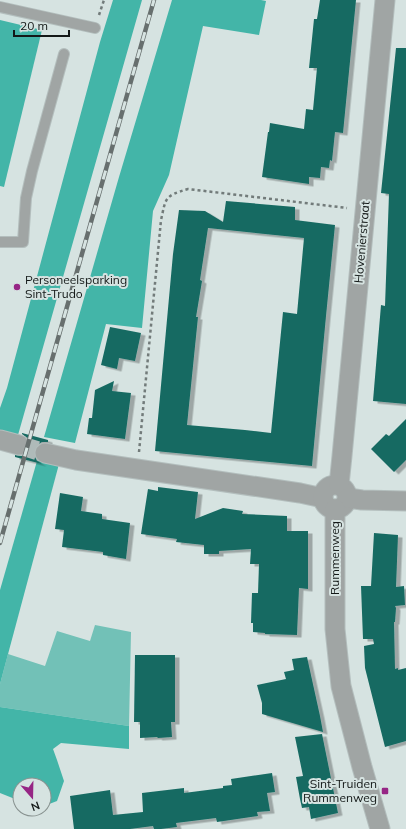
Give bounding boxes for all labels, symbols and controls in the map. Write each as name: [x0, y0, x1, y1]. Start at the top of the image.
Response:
scale bar: [14, 12, 69, 38]
text: 20 m: [20, 18, 48, 33]
street label: Hovenierstraat: [350, 200, 373, 284]
place label: Personeelsparking Sint-Trudo: [25, 272, 127, 301]
marker: Personeelsparking Sint-Trudo: [12, 282, 22, 292]
street label: Rummenweg: [327, 521, 342, 595]
place label: Sint-Truiden Rummenweg: [303, 776, 377, 805]
north arrow: [12, 777, 52, 817]
marker: Sint-Truiden Rummenweg: [380, 786, 390, 796]
text: N: [29, 798, 42, 814]

